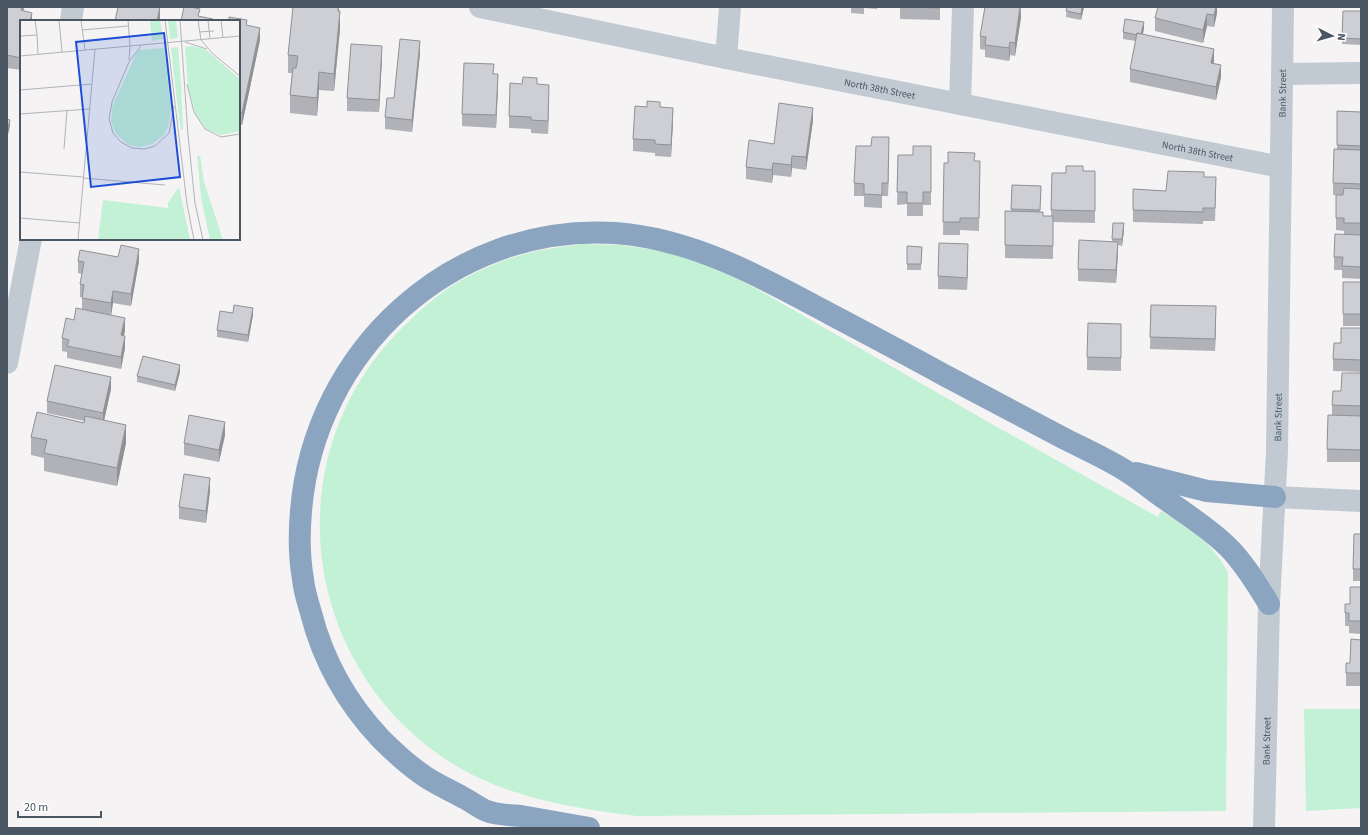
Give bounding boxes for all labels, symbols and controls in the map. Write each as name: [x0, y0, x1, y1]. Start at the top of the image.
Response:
north arrow: [1312, 16, 1352, 56]
inset map: [20, 20, 240, 240]
text: N: [1334, 33, 1349, 41]
street label: Bank Street: [1276, 68, 1290, 118]
street label: North 38th Street: [843, 75, 917, 103]
street label: North 38th Street: [1161, 138, 1235, 166]
street label: Bank Street: [1271, 392, 1286, 442]
street label: Bank Street: [1259, 716, 1274, 765]
scale bar: [18, 793, 101, 819]
text: 20 m: [24, 799, 48, 816]

